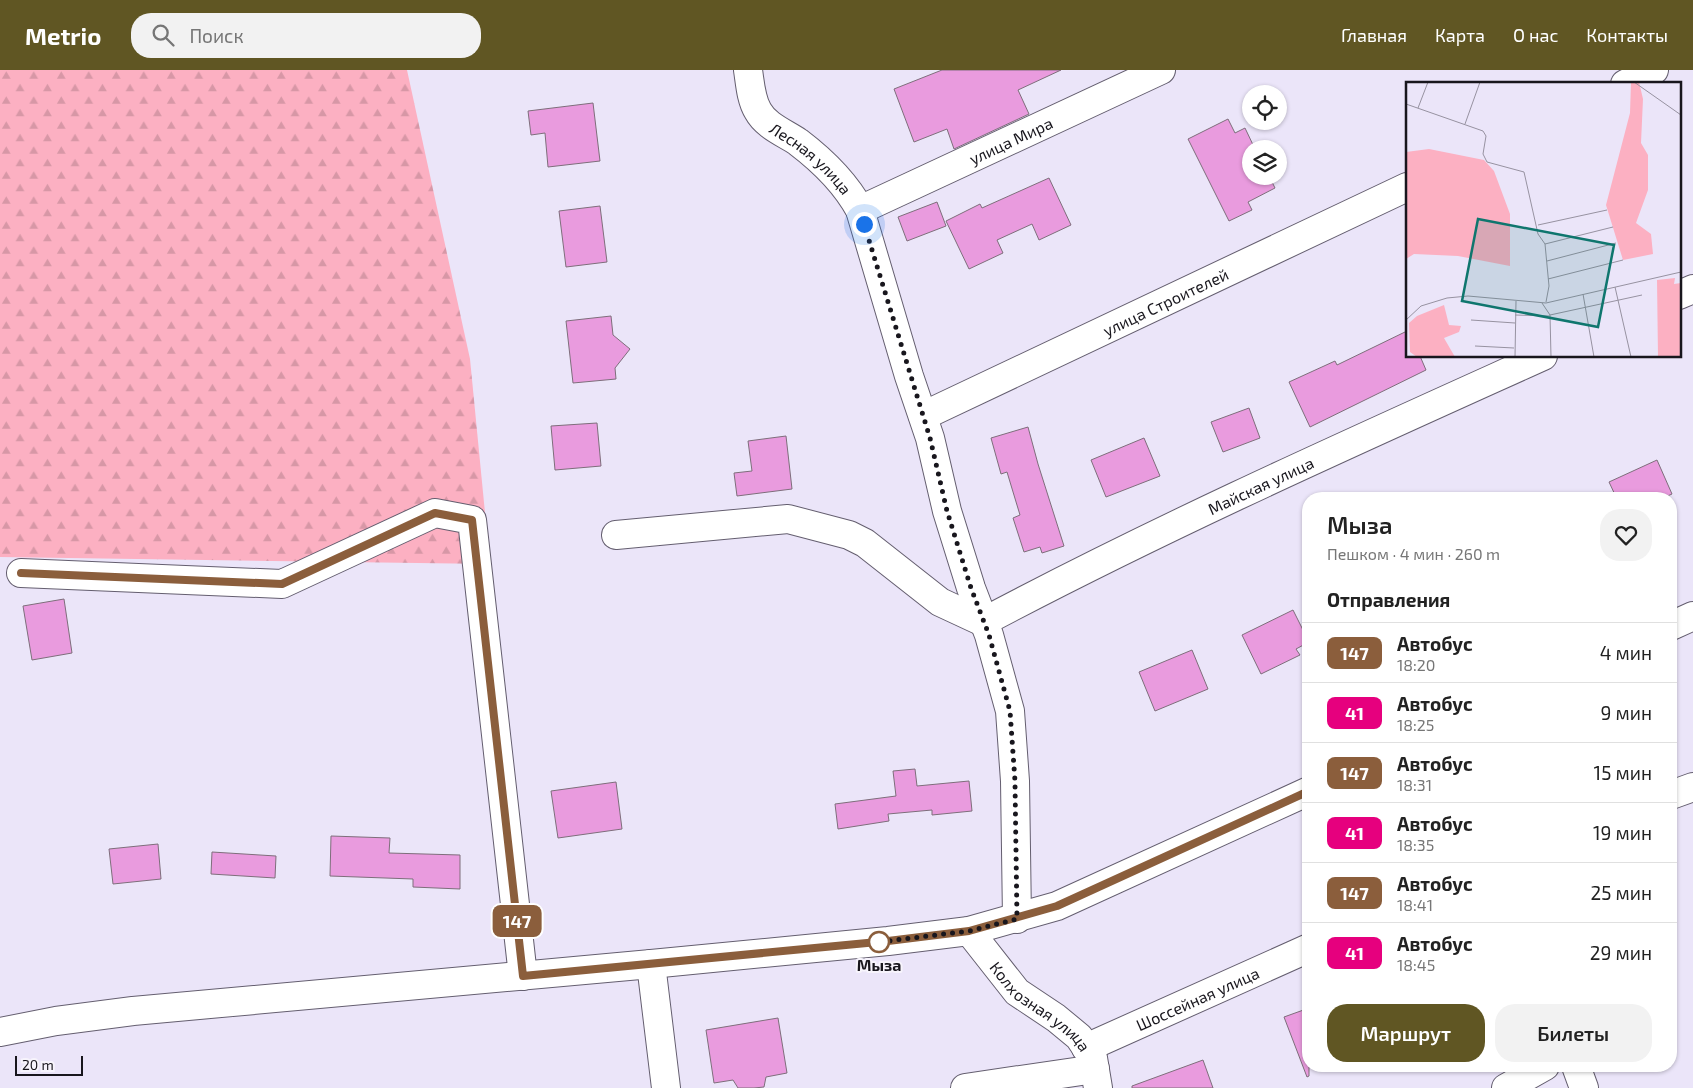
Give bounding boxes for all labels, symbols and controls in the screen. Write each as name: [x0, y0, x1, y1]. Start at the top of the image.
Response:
search box: [131, 13, 481, 58]
text: Metrio: [25, 21, 101, 50]
icon: search: [149, 21, 177, 49]
text: Поиск: [189, 24, 244, 47]
text: Главная: [1341, 24, 1407, 46]
text: Карта: [1435, 24, 1485, 46]
text: О нас: [1513, 24, 1558, 46]
text: Контакты: [1586, 24, 1668, 46]
inset map: [1406, 82, 1680, 358]
map controls: [1242, 85, 1287, 185]
button: locate: [1242, 85, 1287, 130]
street label: улица Мира: [966, 112, 1055, 168]
street label: Лесная улица: [767, 118, 856, 198]
button: layers: [1242, 140, 1287, 185]
your location: [852, 212, 877, 237]
street label: улица Строителей: [1099, 264, 1231, 340]
street label: Майская улица: [1204, 452, 1316, 518]
button: heart: [1600, 509, 1652, 561]
text: Мыза: [1327, 510, 1392, 539]
text: Пешком · 4 мин · 260 m: [1327, 544, 1500, 563]
text: Отправления: [1327, 588, 1450, 611]
text: Автобус: [1397, 632, 1473, 655]
text: 4 мин: [1600, 641, 1652, 664]
text: 147: [1340, 642, 1369, 664]
text: 18:20: [1397, 655, 1436, 674]
text: Автобус: [1397, 692, 1473, 715]
text: 9 мин: [1600, 701, 1652, 724]
text: 41: [1345, 702, 1364, 724]
text: 18:25: [1397, 715, 1434, 734]
text: Автобус: [1397, 752, 1473, 775]
text: 15 мин: [1594, 761, 1652, 784]
text: 147: [1340, 762, 1369, 784]
text: 18:31: [1397, 775, 1432, 794]
text: Автобус: [1397, 812, 1473, 835]
text: 19 мин: [1593, 821, 1652, 844]
text: 41: [1345, 822, 1364, 844]
text: 18:35: [1397, 835, 1434, 854]
text: Автобус: [1397, 872, 1473, 895]
text: 25 мин: [1590, 881, 1652, 904]
text: 147: [1340, 882, 1369, 904]
text: 18:41: [1397, 895, 1433, 914]
line badge: 147: [488, 905, 546, 937]
text: 147: [503, 910, 531, 932]
marker: Мыза: [868, 931, 890, 953]
text: Автобус: [1397, 932, 1473, 955]
text: 29 мин: [1590, 941, 1652, 964]
text: 41: [1345, 942, 1364, 964]
place label: Мыза: [857, 955, 901, 974]
text: 18:45: [1397, 955, 1435, 974]
street label: Колхозная улица: [987, 957, 1095, 1054]
street label: Шоссейная улица: [1133, 962, 1262, 1034]
button: Маршрут: [1327, 1004, 1485, 1062]
button: Билеты: [1495, 1004, 1652, 1062]
scale bar: [15, 1053, 82, 1076]
text: 20 m: [22, 1056, 54, 1073]

